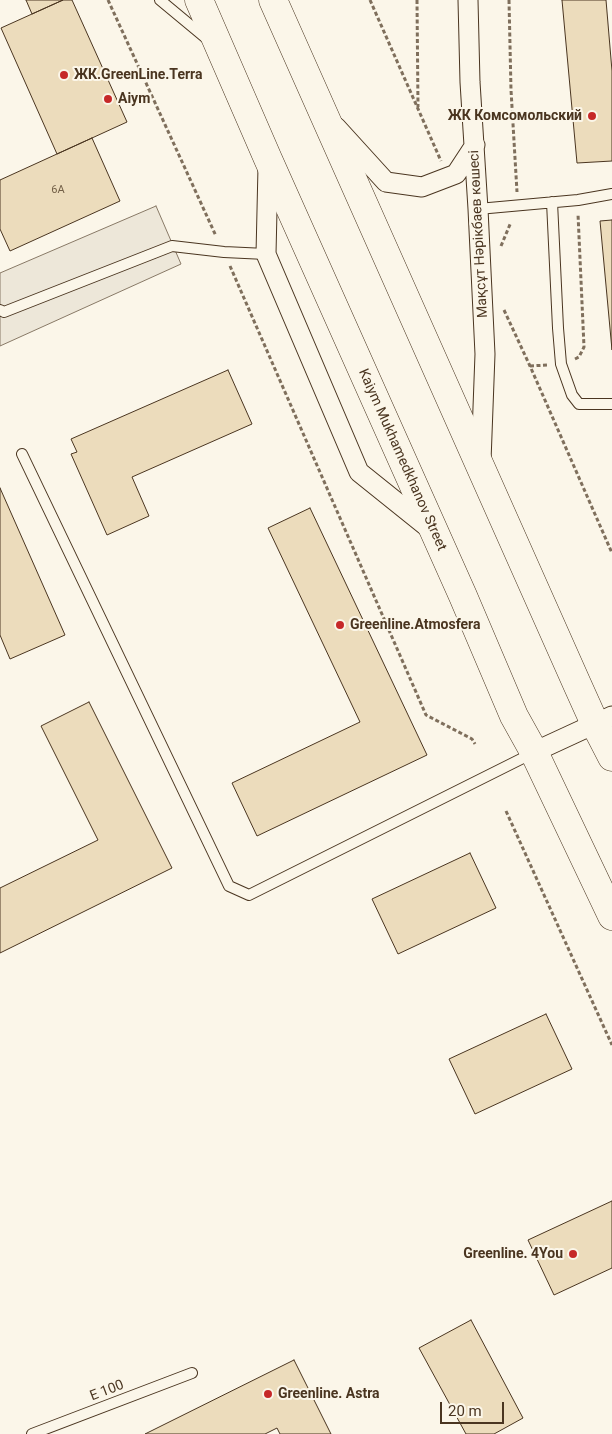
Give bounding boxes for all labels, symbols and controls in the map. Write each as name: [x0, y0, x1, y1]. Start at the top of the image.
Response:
place label: ЖК.GreenLine.Terra: [74, 67, 202, 83]
marker: ЖК.GreenLine.Terra: [58, 69, 70, 81]
place label: Aiym: [118, 91, 150, 107]
marker: Aiym: [102, 93, 114, 105]
place label: ЖК Комсомольский: [448, 108, 582, 124]
marker: ЖК Комсомольский: [586, 110, 598, 122]
street label: Мақсұт Нәрікбаев көшесі: [466, 150, 492, 318]
house number: 6А: [51, 183, 65, 197]
street label: Kaiym Mukhamedkhanov Street: [354, 366, 450, 554]
place label: Greenline.Atmosfera: [350, 617, 480, 633]
marker: Greenline.Atmosfera: [334, 619, 346, 631]
place label: Greenline. 4You: [463, 1246, 563, 1262]
marker: Greenline. 4You: [567, 1248, 579, 1260]
street label: E 100: [88, 1377, 126, 1405]
place label: Greenline. Astra: [278, 1386, 380, 1402]
marker: Greenline. Astra: [262, 1388, 274, 1400]
scale bar: [442, 1392, 506, 1424]
text: 20 m: [448, 1402, 482, 1420]

